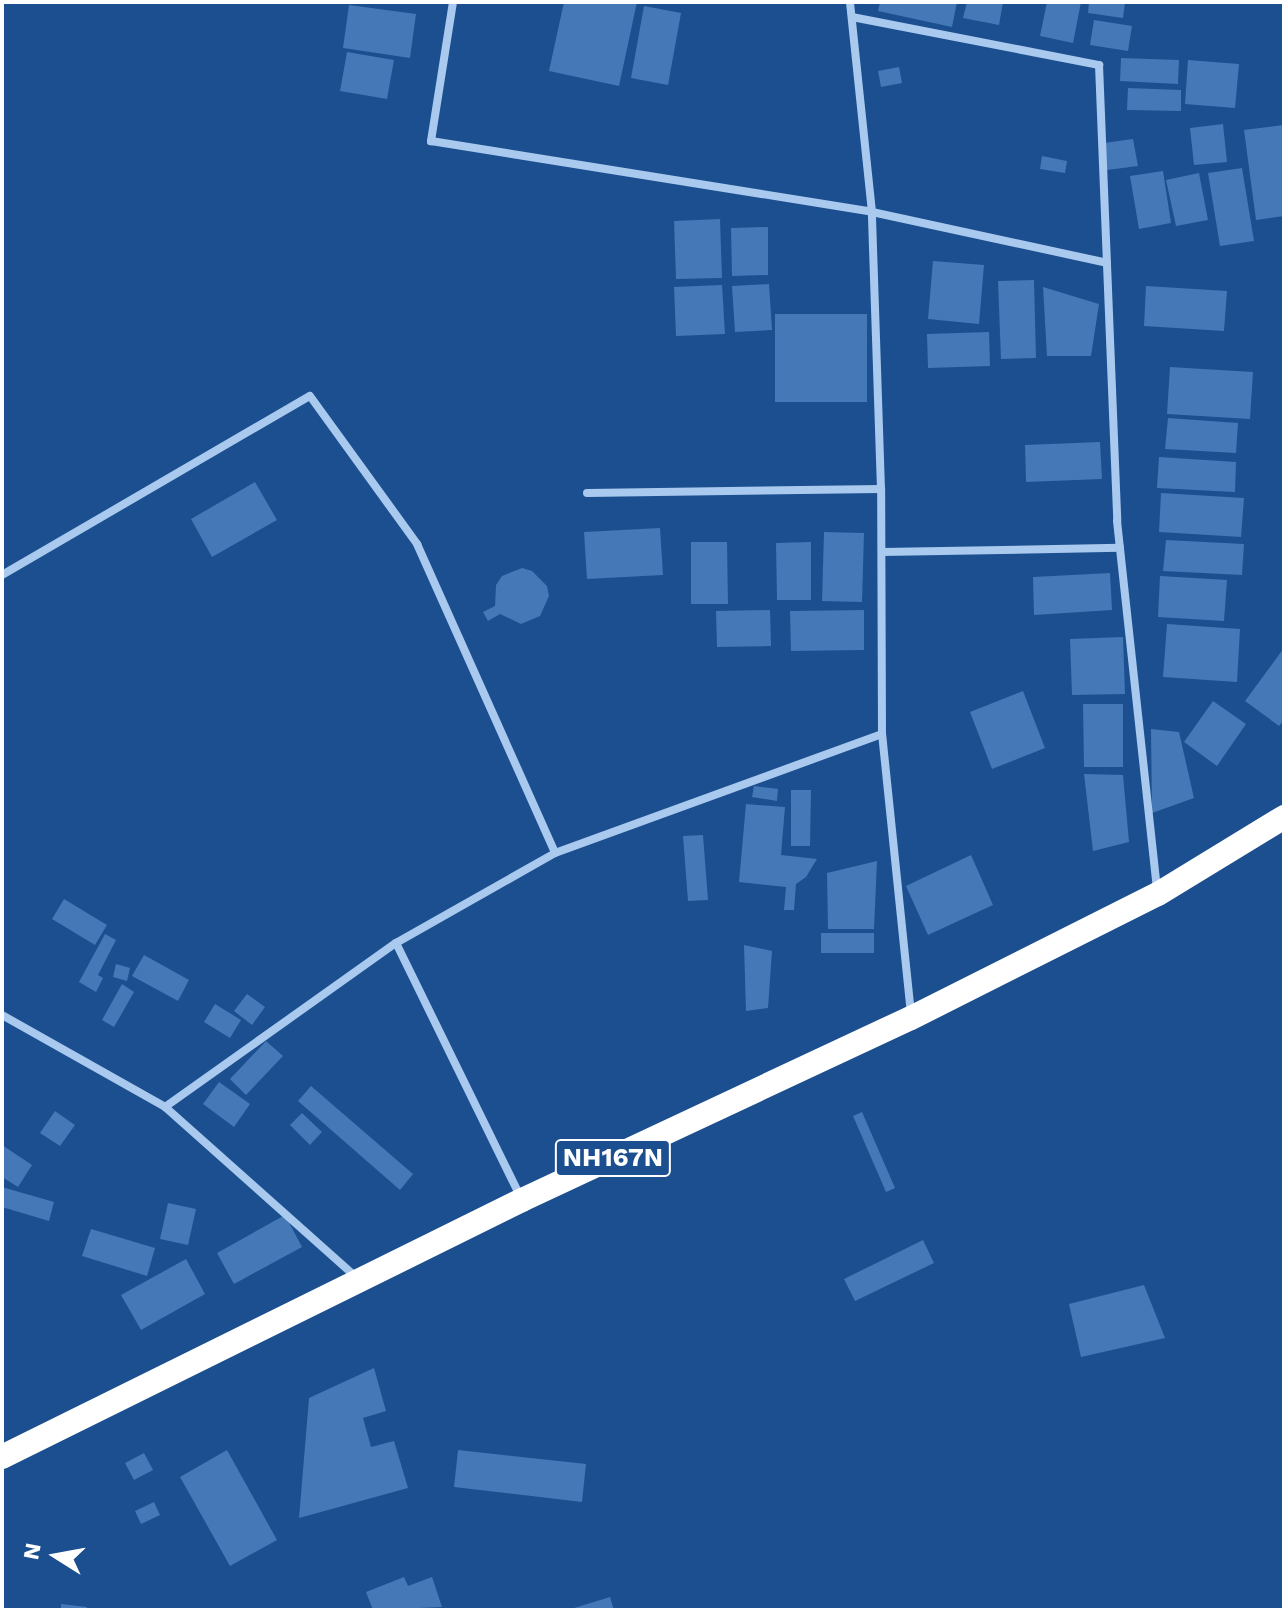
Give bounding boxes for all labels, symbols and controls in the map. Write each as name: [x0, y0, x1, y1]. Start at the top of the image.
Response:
road number: NH167N: [553, 1136, 673, 1180]
north arrow: [16, 1516, 96, 1596]
text: N: [18, 1541, 46, 1562]

